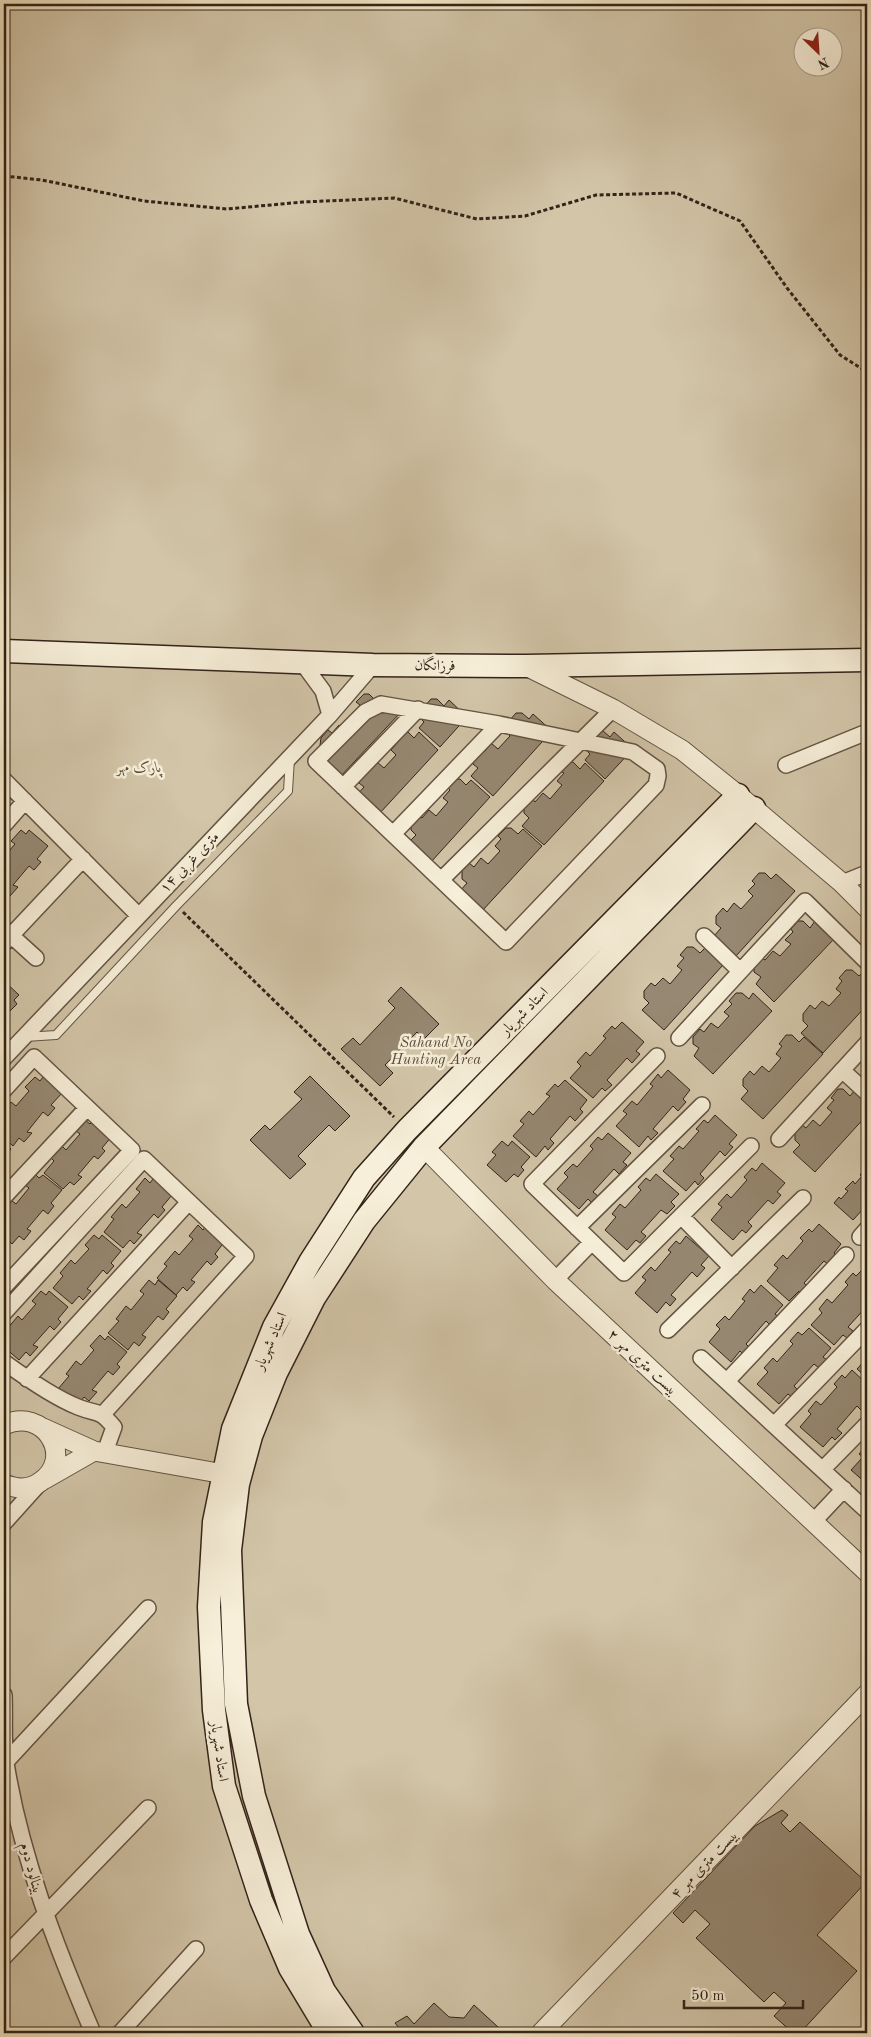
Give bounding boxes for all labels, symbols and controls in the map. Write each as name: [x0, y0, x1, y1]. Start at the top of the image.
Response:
north arrow: [794, 28, 844, 78]
text: N: [815, 54, 831, 72]
street label: فرزانگان: [415, 655, 455, 675]
park label: پارک مهر: [115, 760, 163, 778]
street label: ۱۴ متری غربی: [158, 830, 224, 898]
street label: استاد شهریار: [497, 985, 553, 1041]
park label: Sahand No Hunting Area: [390, 1036, 481, 1068]
street label: استاد شهریار: [251, 1311, 292, 1375]
street label: بیست متری مهر ۲: [604, 1327, 680, 1400]
street label: استاد شهریار: [206, 1718, 230, 1783]
street label: بیست متری مهر ۴: [669, 1828, 742, 1903]
street label: بینالود دوم: [13, 1841, 45, 1897]
scale bar: [684, 1977, 802, 2009]
text: 50 m: [691, 1989, 725, 2004]

